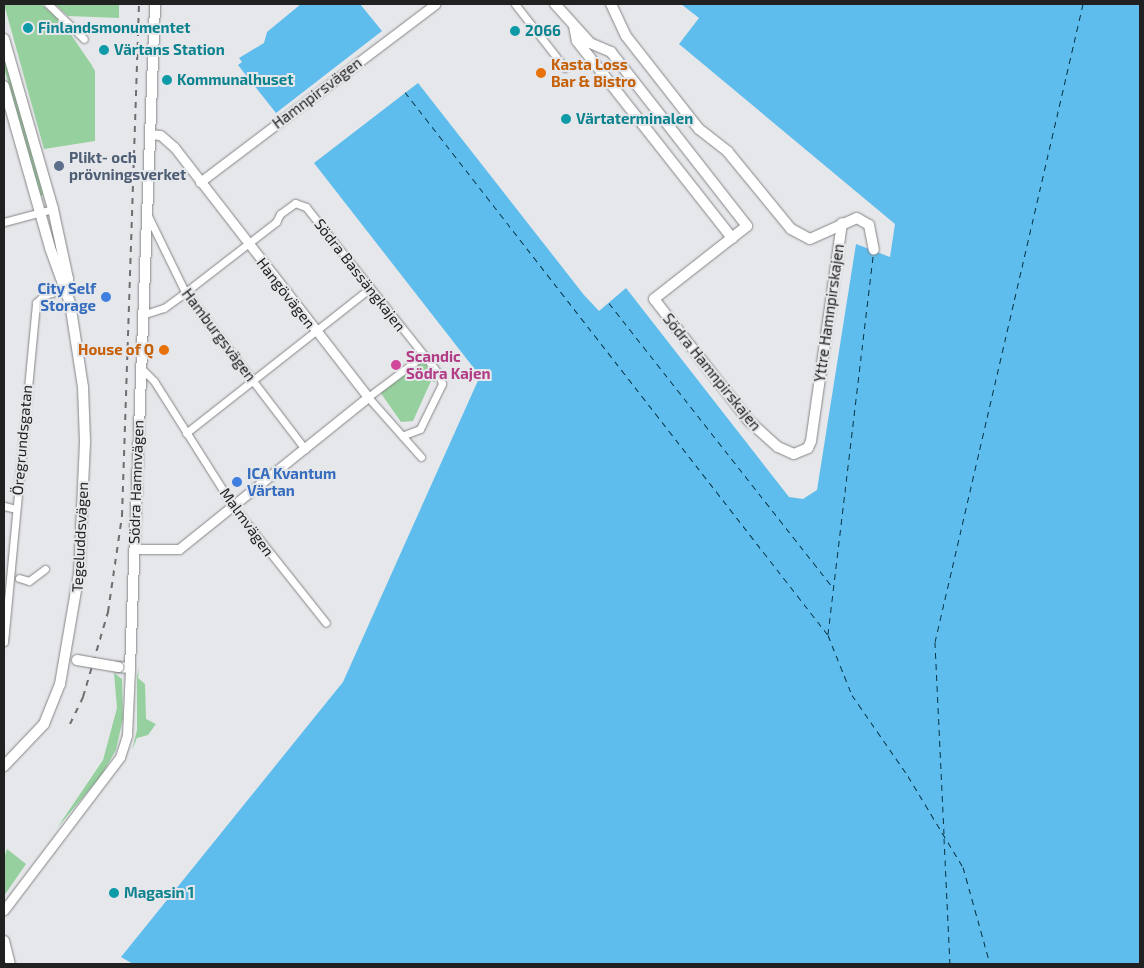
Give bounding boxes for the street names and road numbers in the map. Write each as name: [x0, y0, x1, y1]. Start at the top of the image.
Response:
street label: Hamnpirsvägen: [269, 54, 365, 132]
street label: Södra Bassängkajen: [311, 215, 409, 335]
street label: Yttre Hamnpirskajen: [810, 243, 848, 383]
street label: Hangövägen: [253, 254, 319, 332]
street label: Hamburgsvägen: [178, 285, 260, 385]
street label: Södra Hamnpirskajen: [659, 310, 765, 434]
street label: Öregrundsgatan: [8, 384, 36, 496]
street label: Södra Hamnvägen: [125, 420, 147, 544]
street label: Tegeluddsvägen: [68, 481, 92, 593]
street label: Malmvägen: [216, 484, 278, 560]

